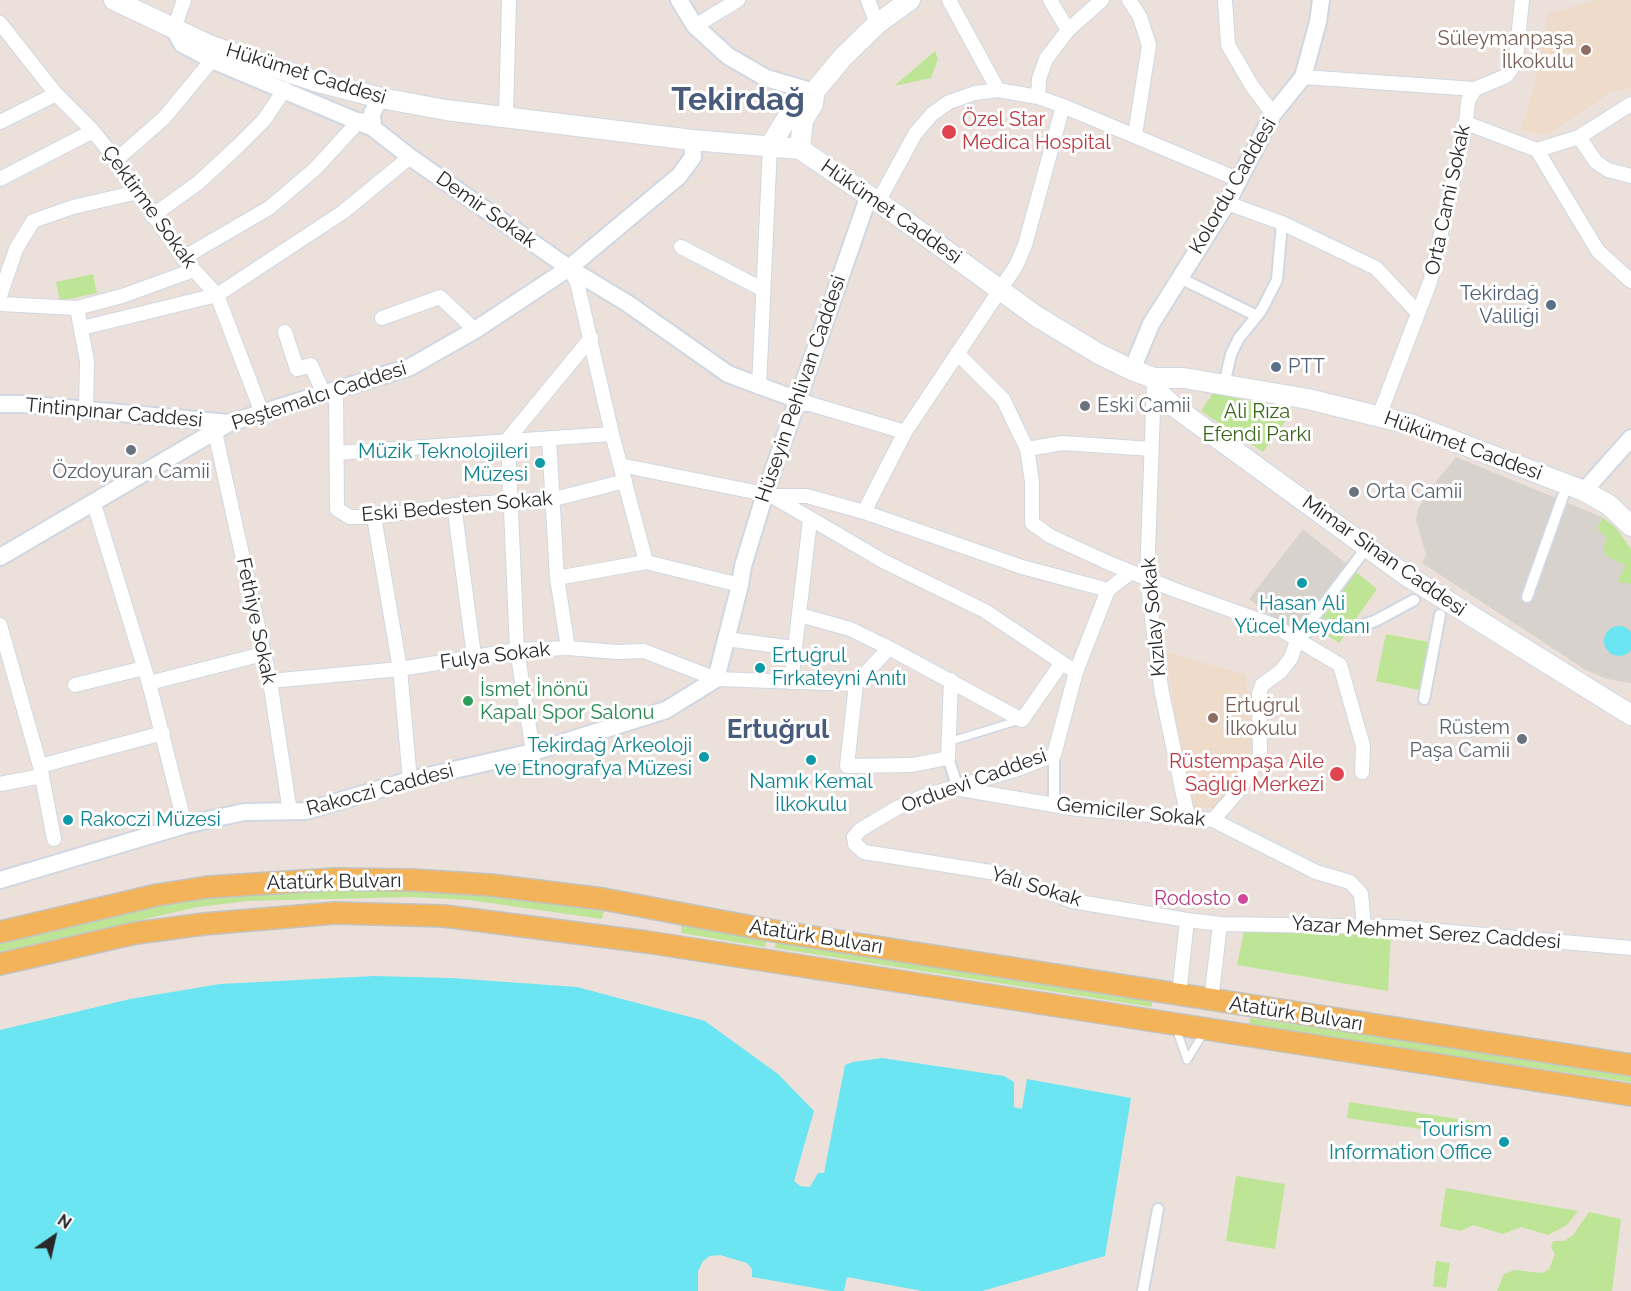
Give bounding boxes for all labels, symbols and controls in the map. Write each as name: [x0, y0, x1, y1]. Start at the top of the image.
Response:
place label: Süleymanpaşa İlkokulu: [1438, 27, 1574, 74]
street label: Hükümet Caddesi: [223, 38, 389, 110]
marker: Süleymanpaşa İlkokulu: [1579, 43, 1593, 57]
district label: Tekirdağ: [671, 81, 805, 119]
place label: Özel Star Medica Hospital: [962, 108, 1111, 155]
street label: Kolordu Caddesi: [1184, 114, 1282, 258]
marker: Özel Star Medica Hospital: [940, 123, 958, 141]
street label: Orta Cami Sokak: [1420, 123, 1476, 277]
street label: Çektirme Sokak: [97, 141, 201, 273]
street label: Hükümet Caddesi: [816, 155, 966, 269]
street label: Demir Sokak: [431, 167, 541, 253]
street label: Hüseyin Pehlivan Caddesi: [751, 272, 851, 506]
place label: Tekirdağ Valiliği: [1460, 282, 1539, 329]
marker: Tekirdağ Valiliği: [1544, 298, 1558, 312]
place label: PTT: [1288, 355, 1325, 379]
street label: Peştemalcı Caddesi: [229, 356, 409, 436]
marker: PTT: [1269, 360, 1283, 374]
street label: Tintinpınar Caddesi: [25, 393, 203, 433]
place label: Eski Camii: [1097, 394, 1191, 418]
marker: Eski Camii: [1078, 399, 1092, 413]
park label: Ali Rıza Efendi Parkı: [1203, 400, 1311, 447]
street label: Hükümet Caddesi: [1381, 406, 1545, 486]
place label: Müzik Teknolojileri Müzesi: [358, 440, 528, 487]
marker: Özdoyuran Camii: [124, 443, 138, 457]
marker: Müzik Teknolojileri Müzesi: [533, 456, 547, 470]
place label: Özdoyuran Camii: [52, 460, 210, 484]
place label: Orta Camii: [1366, 480, 1462, 504]
marker: Orta Camii: [1347, 485, 1361, 499]
street label: Eski Bedesten Sokak: [360, 487, 554, 527]
street label: Mimar Sinan Caddesi: [1298, 490, 1470, 622]
street label: Fethiye Sokak: [231, 555, 281, 687]
street label: Kızılay Sokak: [1137, 556, 1171, 678]
marker: Hasan Ali Yücel Meydanı: [1295, 576, 1309, 590]
place label: Hasan Ali Yücel Meydanı: [1234, 592, 1370, 639]
street label: Fulya Sokak: [439, 637, 551, 675]
place label: Ertuğrul Fırkateyni Anıtı: [772, 644, 906, 691]
marker: Ertuğrul Fırkateyni Anıtı: [753, 661, 767, 675]
place label: İsmet İnönü Kapalı Spor Salonu: [480, 678, 654, 725]
marker: İsmet İnönü Kapalı Spor Salonu: [461, 694, 475, 708]
place label: Ertuğrul İlkokulu: [1225, 694, 1299, 741]
marker: Ertuğrul İlkokulu: [1206, 711, 1220, 725]
district label: Ertuğrul: [727, 714, 829, 746]
place label: Rüstem Paşa Camii: [1409, 716, 1510, 763]
marker: Rüstem Paşa Camii: [1515, 732, 1529, 746]
place label: Tekirdağ Arkeoloji ve Etnografya Müzesi: [494, 734, 692, 781]
street label: Orduevi Caddesi: [898, 744, 1050, 818]
marker: Tekirdağ Arkeoloji ve Etnografya Müzesi: [697, 750, 711, 764]
place label: Rüstempaşa Aile Sağlığı Merkezi: [1169, 750, 1324, 797]
marker: Namık Kemal İlkokulu: [804, 753, 818, 767]
street label: Rakoczi Caddesi: [304, 759, 456, 821]
marker: Rüstempaşa Aile Sağlığı Merkezi: [1328, 765, 1346, 783]
place label: Namık Kemal İlkokulu: [749, 770, 873, 817]
street label: Gemiciler Sokak: [1055, 792, 1207, 832]
place label: Rakoczi Müzesi: [80, 808, 221, 832]
marker: Rakoczi Müzesi: [61, 813, 75, 827]
street label: Yalı Sokak: [988, 862, 1084, 912]
street label: Atatürk Bulvarı: [266, 869, 402, 895]
place label: Rodosto: [1154, 887, 1231, 911]
marker: Rodosto: [1236, 892, 1250, 906]
street label: Yazar Mehmet Serez Caddesi: [1291, 912, 1561, 954]
street label: Atatürk Bulvarı: [748, 915, 884, 959]
street label: Atatürk Bulvarı: [1228, 992, 1364, 1036]
place label: Tourism Information Office: [1329, 1118, 1492, 1165]
marker: Tourism Information Office: [1497, 1135, 1511, 1149]
north arrow: [24, 1207, 84, 1267]
text: N: [54, 1210, 75, 1233]

